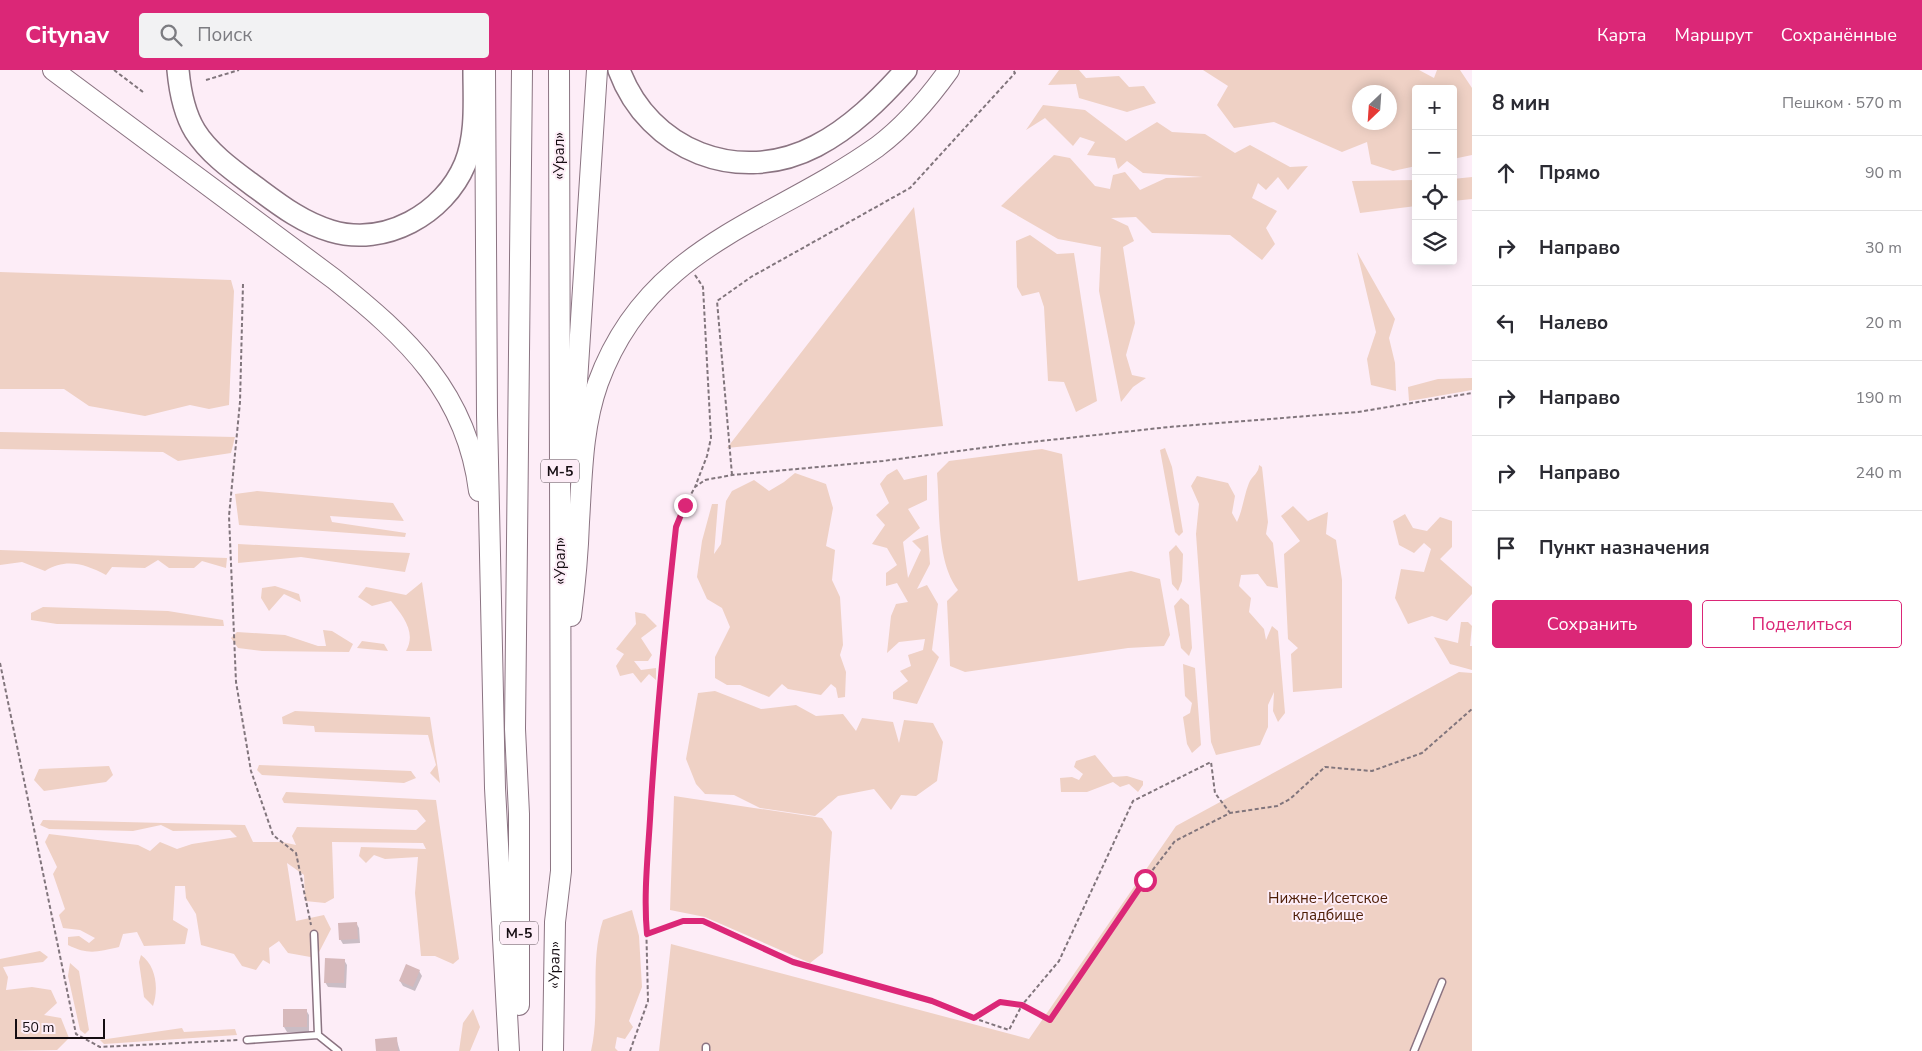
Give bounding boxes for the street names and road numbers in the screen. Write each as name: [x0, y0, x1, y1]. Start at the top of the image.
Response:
street label: «Урал»: [549, 132, 569, 180]
road number: М-5: [541, 460, 579, 482]
street label: «Урал»: [550, 537, 570, 585]
road number: М-5: [500, 921, 538, 944]
street label: «Урал»: [544, 941, 565, 989]

